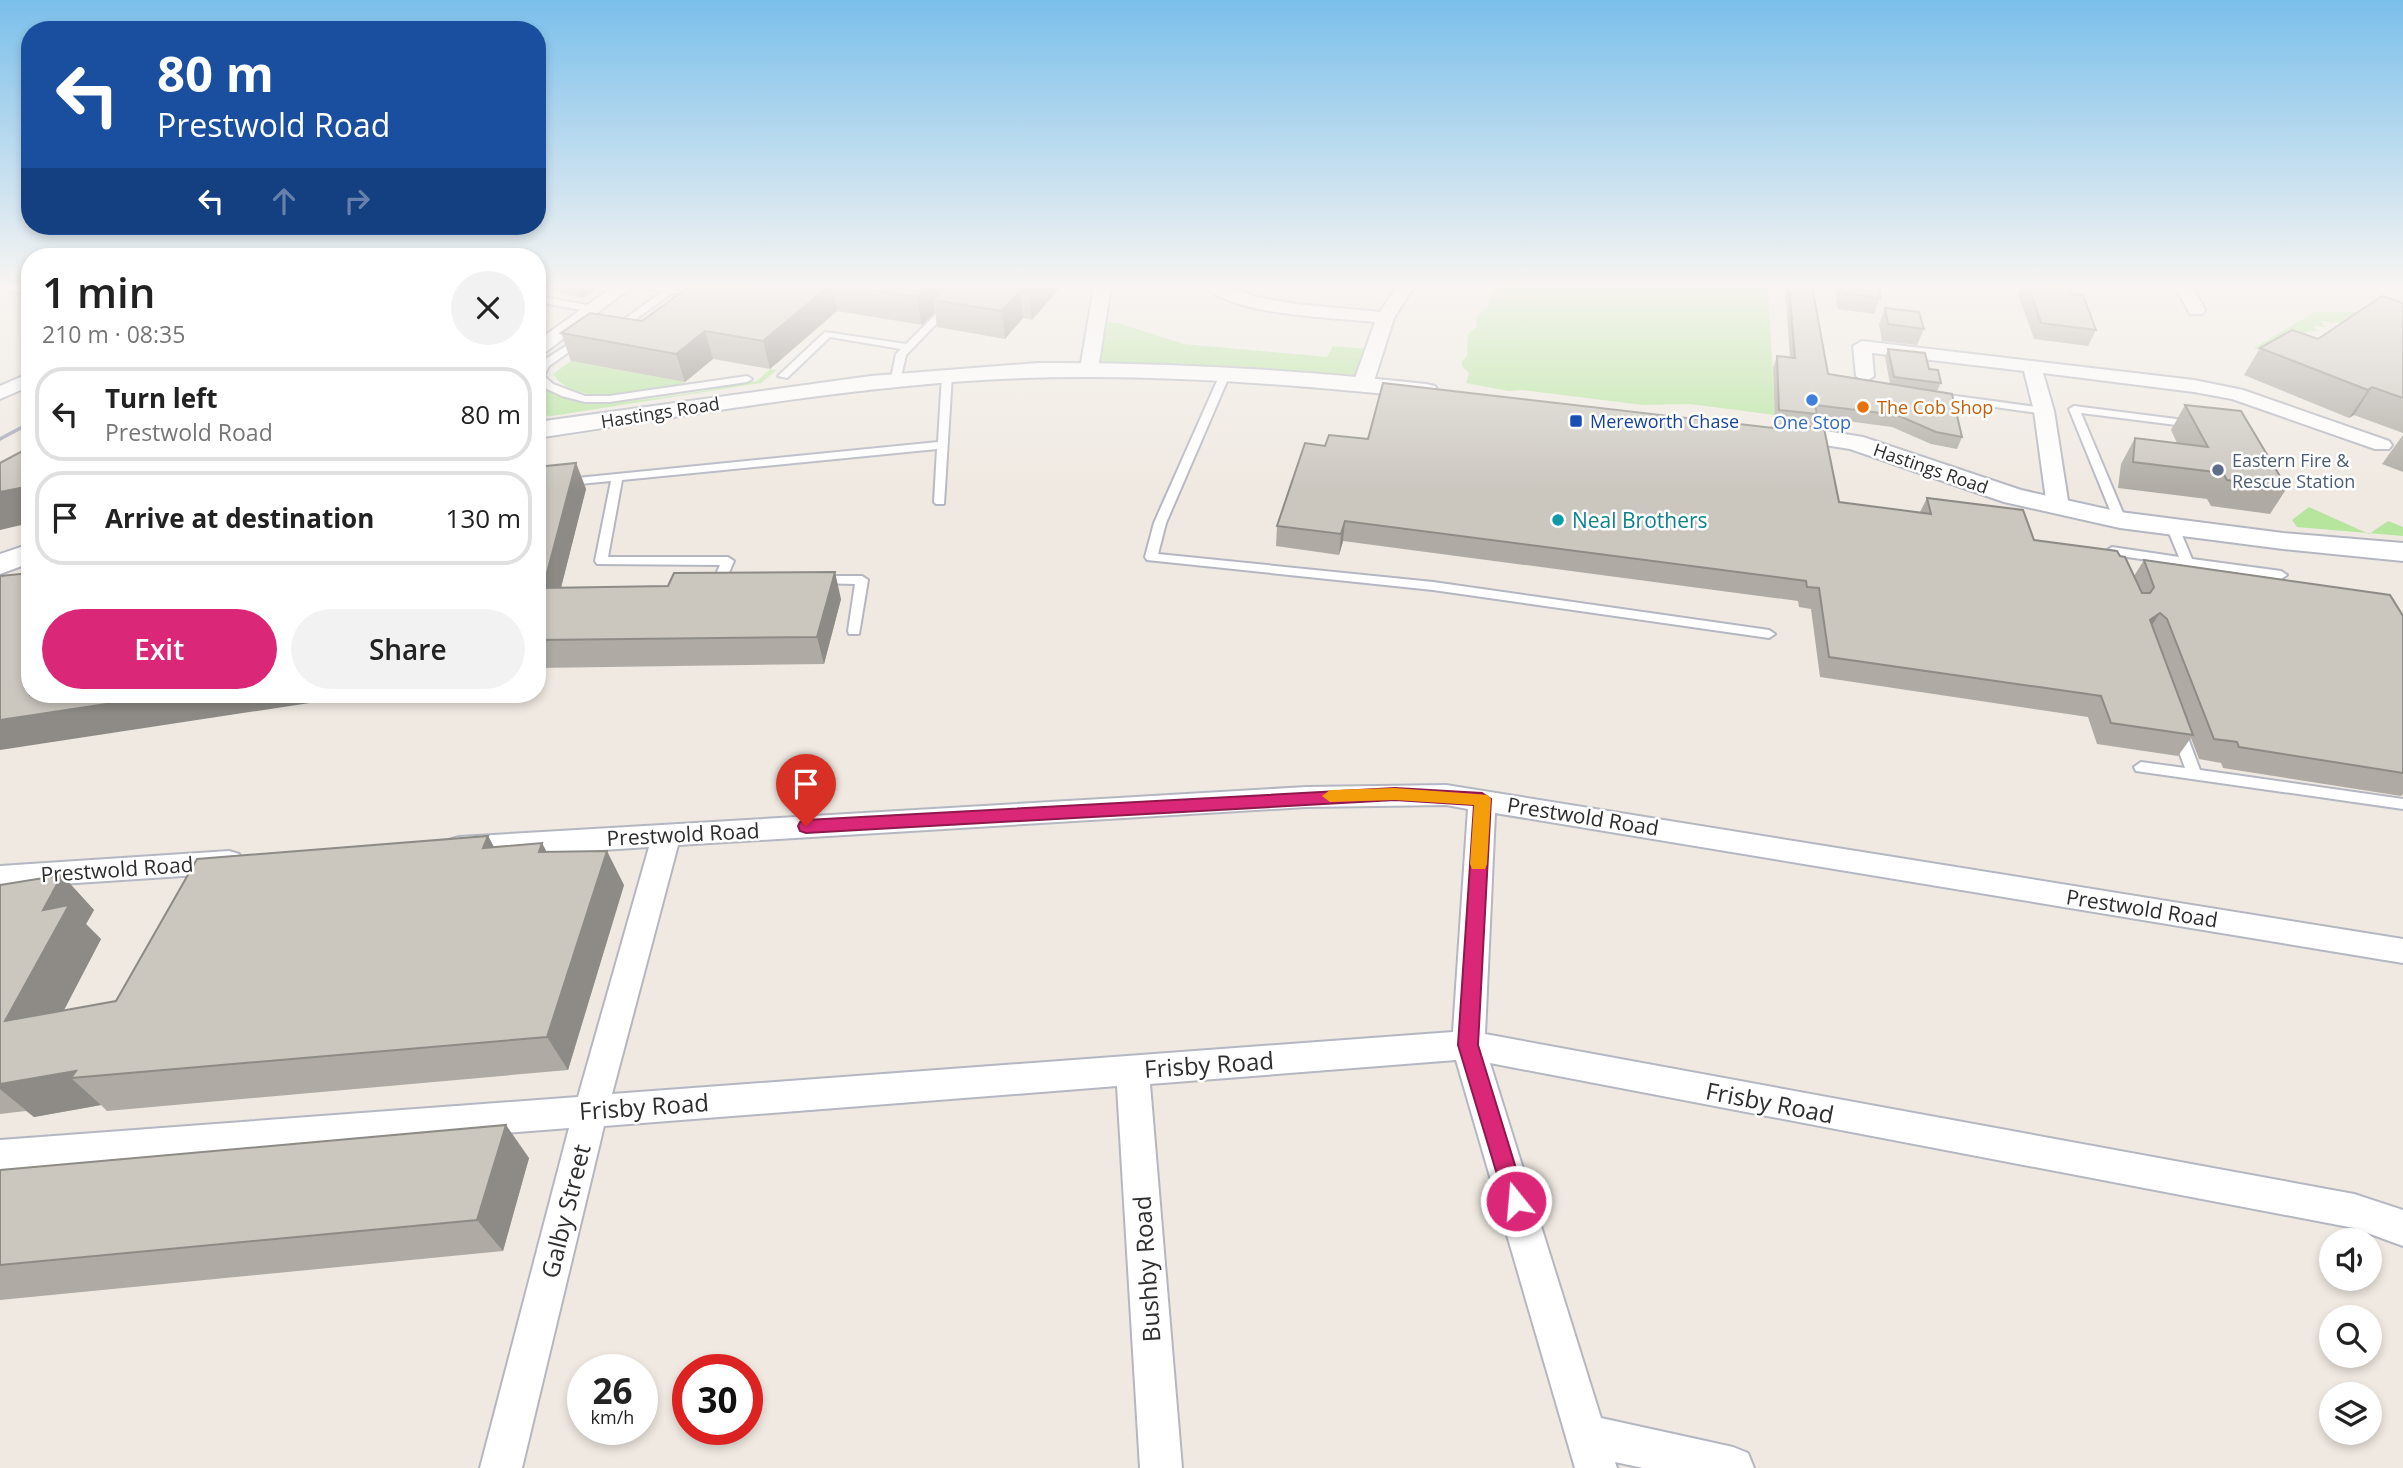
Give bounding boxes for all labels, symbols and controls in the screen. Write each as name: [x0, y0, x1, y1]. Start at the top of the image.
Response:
text: 80 m: [157, 40, 274, 106]
icon: left: [42, 49, 133, 140]
text: Prestwold Road: [157, 103, 390, 146]
icon: left: [192, 182, 230, 220]
icon: ahead: [265, 182, 303, 220]
icon: right: [338, 182, 376, 220]
text: 1 min: [42, 263, 155, 320]
button: close: [451, 271, 525, 345]
text: 210 m · 08:35: [42, 318, 185, 350]
text: Turn left: [105, 380, 217, 416]
street label: Hastings Road: [599, 391, 721, 433]
marker: One Stop: [1804, 392, 1820, 408]
icon: left: [46, 395, 84, 433]
place label: The Cob Shop: [1877, 395, 1993, 419]
text: 80 m: [460, 396, 521, 432]
marker: The Cob Shop: [1855, 399, 1871, 415]
place label: Mereworth Chase: [1590, 409, 1739, 433]
place label: One Stop: [1773, 410, 1851, 434]
marker: Mereworth Chase: [1568, 413, 1584, 429]
text: Prestwold Road: [105, 416, 273, 448]
street label: Hastings Road: [1870, 437, 1992, 499]
place label: Eastern Fire & Rescue Station: [2232, 448, 2355, 493]
marker: Eastern Fire & Rescue Station: [2210, 462, 2226, 478]
icon: arrive: [46, 499, 84, 537]
text: Arrive at destination: [105, 500, 374, 536]
text: 130 m: [446, 500, 521, 536]
place label: Neal Brothers: [1572, 506, 1708, 534]
marker: Neal Brothers: [1550, 512, 1566, 528]
button: Exit: [42, 609, 277, 689]
button: Share: [291, 609, 525, 689]
pin: [776, 754, 836, 826]
icon: arrive: [787, 765, 825, 803]
street label: Prestwold Road: [1505, 790, 1661, 842]
street label: Prestwold Road: [606, 816, 760, 852]
street label: Prestwold Road: [40, 850, 194, 888]
street label: Prestwold Road: [2064, 882, 2220, 934]
street label: Frisby Road: [1143, 1043, 1275, 1085]
street label: Frisby Road: [1703, 1073, 1837, 1131]
street label: Frisby Road: [578, 1085, 710, 1127]
street label: Galby Street: [532, 1141, 598, 1281]
position arrow: [1479, 1164, 1553, 1238]
street label: Bushby Road: [1124, 1195, 1168, 1343]
map controls: [2319, 1228, 2382, 1445]
button: sound: [2319, 1228, 2382, 1291]
button: search: [2319, 1305, 2382, 1368]
speed limit sign: 30: [672, 1354, 763, 1445]
text: 26: [592, 1367, 633, 1414]
button: layers: [2319, 1382, 2382, 1445]
text: km/h: [591, 1405, 634, 1429]

